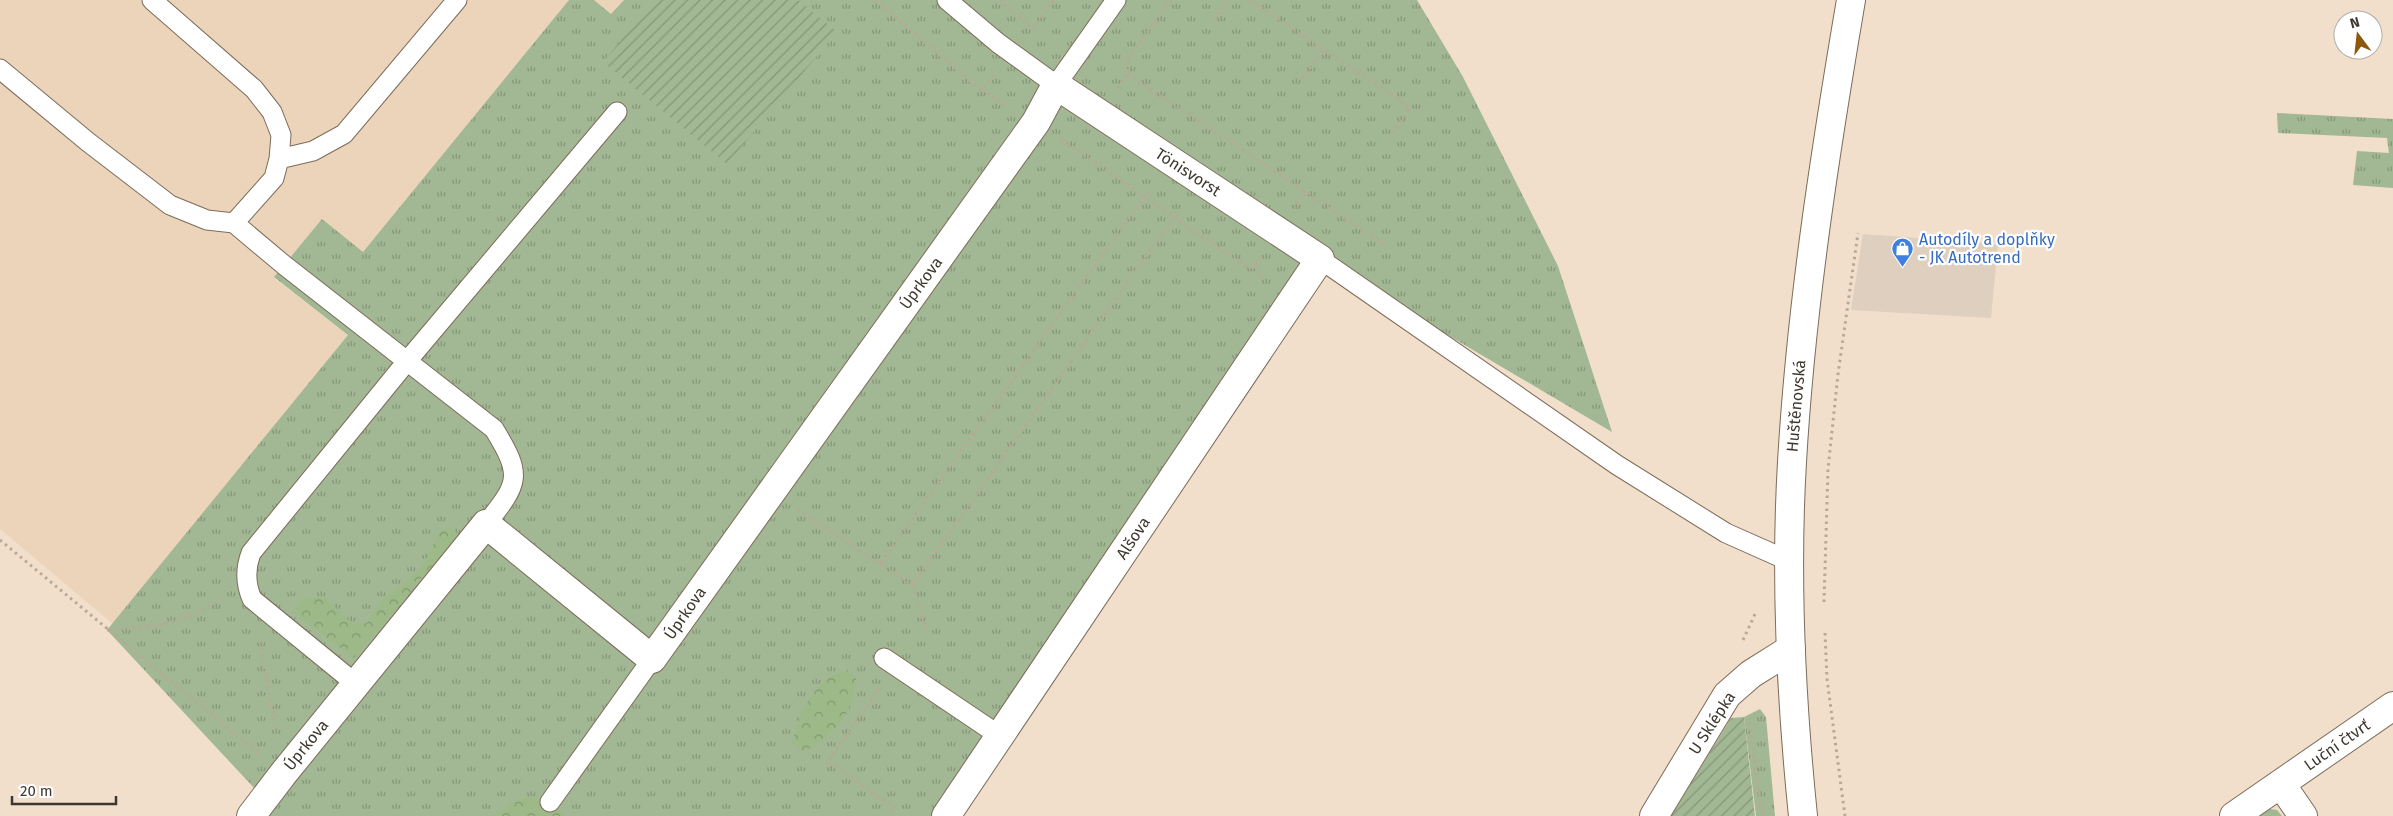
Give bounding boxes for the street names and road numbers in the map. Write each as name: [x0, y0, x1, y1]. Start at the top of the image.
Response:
street label: Tönisvorst: [1152, 144, 1224, 200]
street label: Úprkova: [895, 253, 946, 313]
street label: Huštěnovská: [1783, 359, 1809, 453]
street label: Alšova: [1112, 513, 1154, 563]
street label: Úprkova: [659, 582, 710, 643]
street label: U Sklépka: [1685, 688, 1739, 758]
street label: Úprkova: [279, 715, 332, 774]
street label: Luční čtvrť: [2300, 715, 2374, 775]

